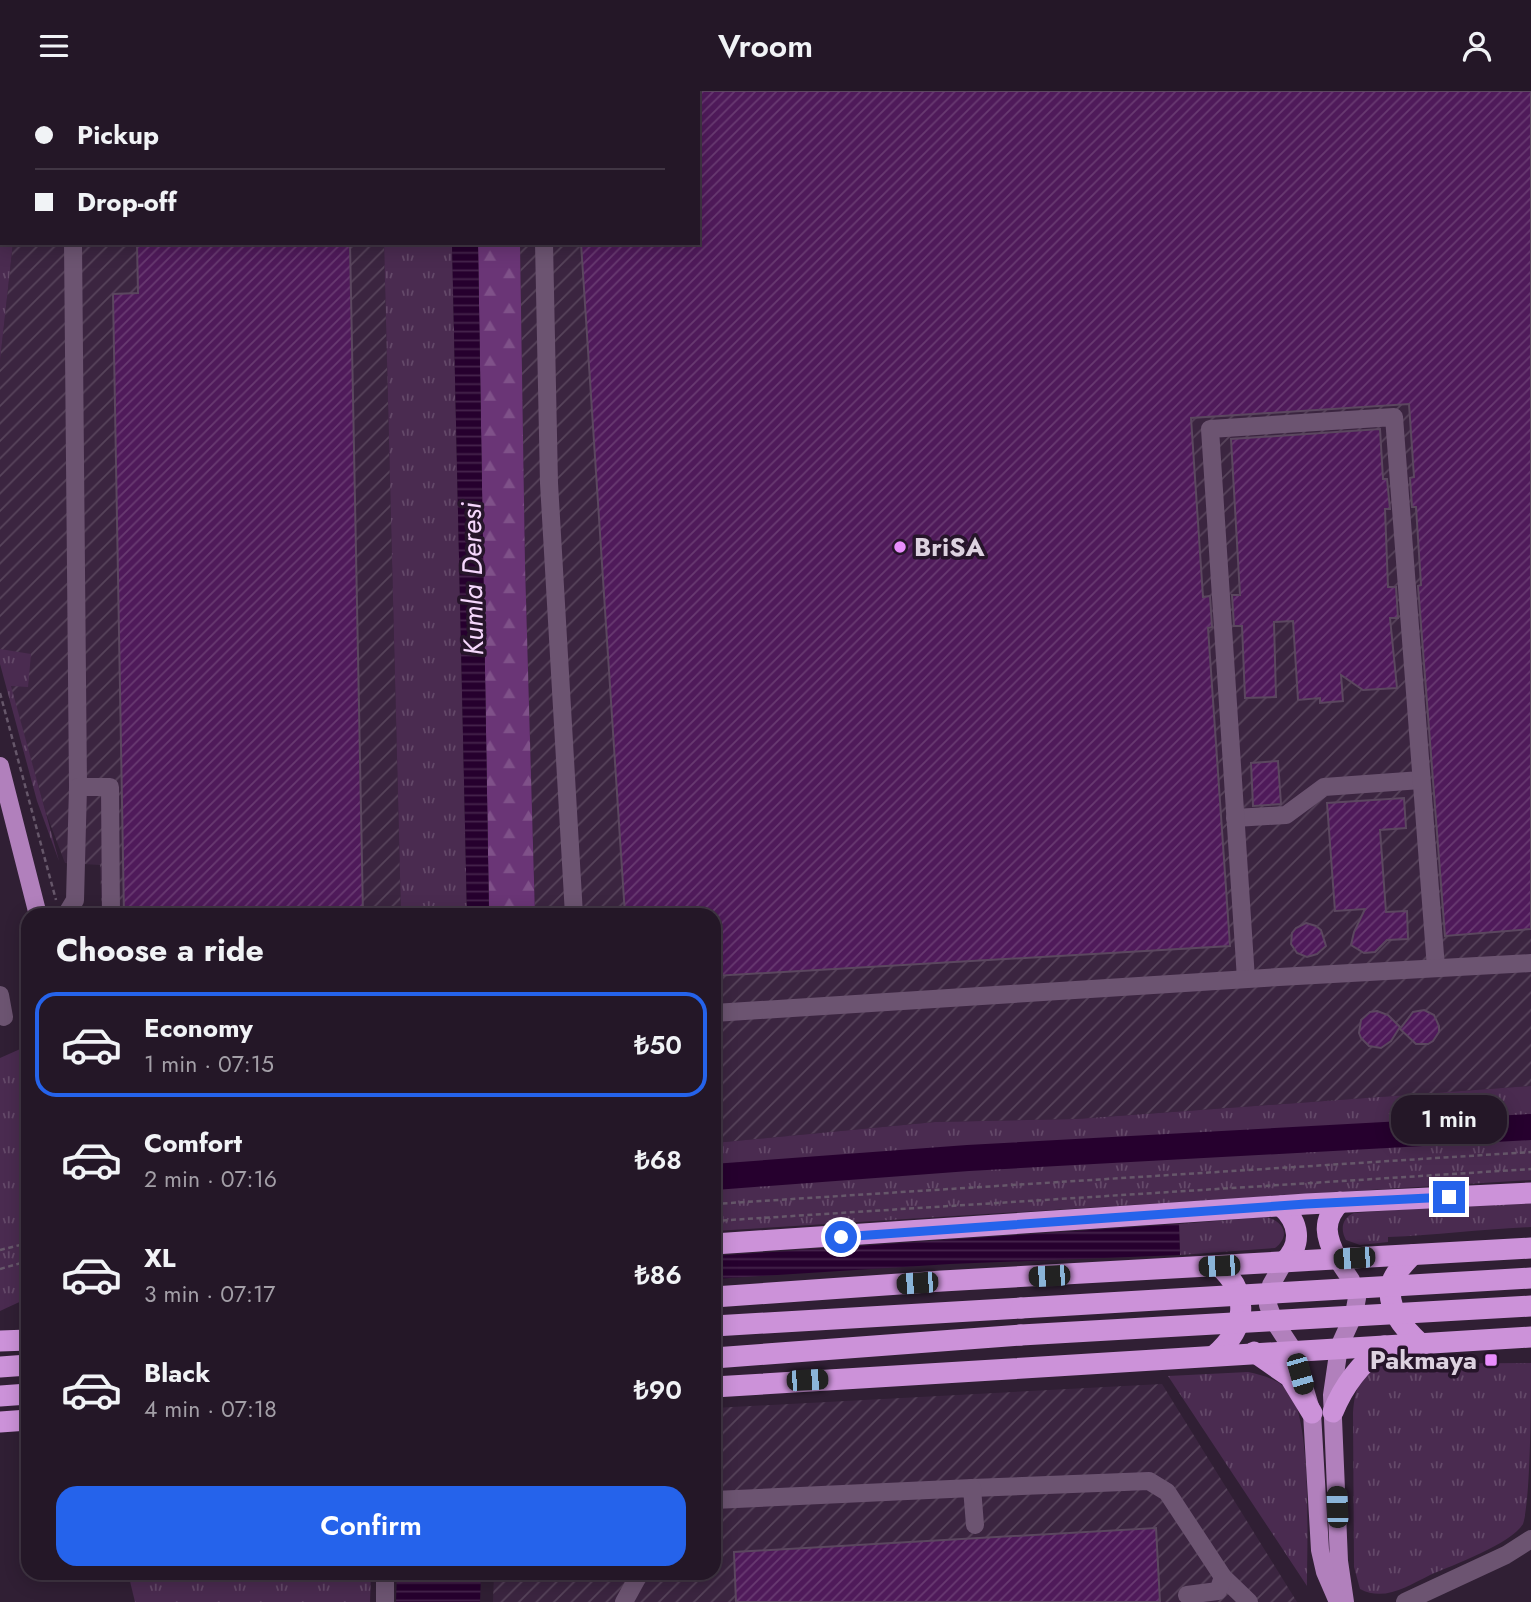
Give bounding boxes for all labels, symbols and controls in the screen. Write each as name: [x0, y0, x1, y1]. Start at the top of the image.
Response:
text: Vroom: [718, 23, 813, 69]
icon: menu: [35, 27, 73, 65]
icon: person: [1458, 27, 1496, 65]
text: Pickup: [77, 116, 159, 154]
text: Drop-off: [77, 183, 177, 221]
water label: Kumla Deresi: [451, 501, 494, 656]
place label: BriSA: [914, 528, 985, 566]
marker: BriSA: [892, 539, 908, 555]
text: Choose a ride: [56, 927, 264, 973]
text: Economy: [144, 1009, 253, 1047]
icon: car: [60, 1013, 123, 1076]
text: ₺50: [634, 1026, 682, 1064]
text: 1 min · 07:15: [144, 1047, 274, 1081]
callout: 1 min: [1391, 1095, 1507, 1145]
text: 1 min: [1421, 1102, 1477, 1136]
text: Comfort: [144, 1124, 242, 1162]
icon: car: [60, 1128, 123, 1191]
text: ₺68: [635, 1141, 682, 1179]
text: 2 min · 07:16: [144, 1162, 277, 1196]
route end: [1433, 1181, 1465, 1213]
route start: [825, 1221, 857, 1253]
text: XL: [144, 1239, 176, 1277]
icon: car: [60, 1243, 123, 1306]
car: [1333, 1246, 1376, 1270]
car: [1198, 1254, 1241, 1278]
text: ₺86: [635, 1256, 682, 1294]
car: [1028, 1264, 1071, 1288]
car: [896, 1271, 939, 1295]
text: 3 min · 07:17: [144, 1277, 275, 1311]
place label: Pakmaya: [1370, 1341, 1477, 1379]
car: [1285, 1351, 1316, 1397]
marker: Pakmaya: [1483, 1352, 1499, 1368]
text: Black: [144, 1354, 210, 1392]
icon: car: [60, 1358, 123, 1421]
car: [786, 1368, 829, 1392]
text: ₺90: [634, 1371, 682, 1409]
text: 4 min · 07:18: [144, 1392, 277, 1426]
button: Confirm: [56, 1486, 686, 1566]
car: [1326, 1486, 1349, 1528]

